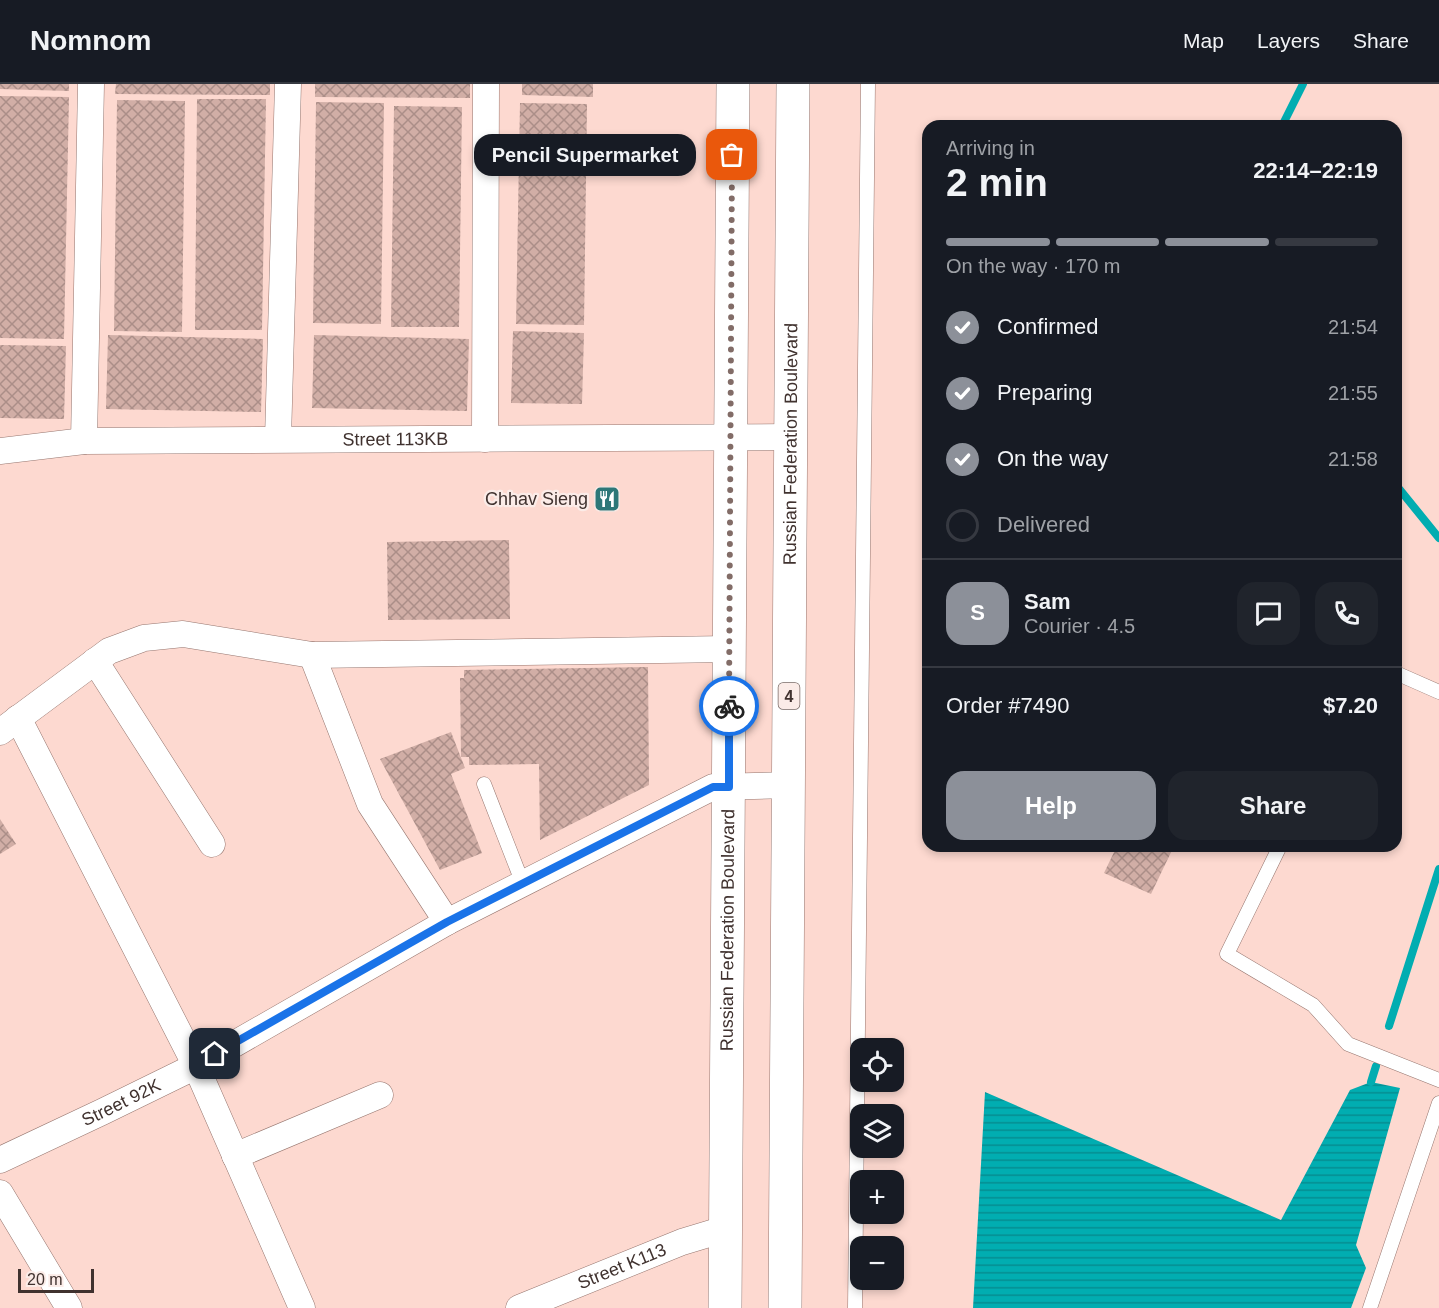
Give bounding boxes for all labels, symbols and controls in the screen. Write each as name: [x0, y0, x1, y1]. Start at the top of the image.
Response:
text: Nomnom: [30, 25, 151, 56]
text: Map: [1183, 29, 1224, 52]
text: Layers: [1257, 29, 1320, 52]
text: Share: [1353, 29, 1409, 52]
pin: [706, 129, 757, 180]
callout: Pencil Supermarket: [474, 134, 696, 176]
text: Arriving in: [946, 137, 1035, 159]
icon: bag: [715, 138, 748, 171]
text: Pencil Supermarket: [492, 144, 678, 166]
text: 22:14–22:19: [1253, 158, 1378, 183]
text: 2 min: [946, 161, 1048, 204]
text: On the way · 170 m: [946, 255, 1121, 277]
icon: check: [946, 311, 979, 344]
text: Confirmed: [997, 314, 1098, 339]
text: 21:54: [1328, 316, 1378, 338]
street label: Russian Federation Boulevard: [780, 323, 801, 565]
icon: check: [946, 377, 979, 410]
text: Preparing: [997, 380, 1092, 405]
text: 21:55: [1328, 382, 1378, 404]
street label: Street 113KB: [342, 429, 448, 450]
icon: check: [946, 443, 979, 476]
text: On the way: [997, 446, 1108, 471]
text: 21:58: [1328, 448, 1378, 470]
restaurant icon: Chhav Sieng: [592, 484, 622, 514]
place label: Chhav Sieng: [485, 489, 588, 509]
text: Delivered: [997, 512, 1090, 537]
button: chat: [1237, 582, 1300, 645]
button: phone: [1315, 582, 1378, 645]
text: Sam: [1024, 589, 1070, 614]
text: S: [970, 600, 985, 625]
text: Courier · 4.5: [1024, 615, 1135, 637]
courier: [699, 676, 759, 736]
road number: 4: [778, 683, 800, 709]
icon: bike: [713, 690, 746, 723]
text: Order #7490: [946, 693, 1070, 718]
text: $7.20: [1323, 693, 1378, 718]
button: Help: [946, 771, 1156, 840]
button: Share: [1168, 771, 1378, 840]
street label: Russian Federation Boulevard: [717, 809, 738, 1051]
pin: [189, 1028, 240, 1079]
icon: home: [198, 1037, 231, 1070]
map controls: [850, 1038, 904, 1290]
button: locate: [850, 1038, 904, 1092]
street label: Street 92K: [78, 1075, 164, 1130]
button: layers: [850, 1104, 904, 1158]
button: +: [850, 1170, 904, 1224]
button: −: [850, 1236, 904, 1290]
street label: Street K113: [575, 1239, 669, 1293]
scale bar: [18, 1266, 94, 1294]
text: 20 m: [27, 1271, 63, 1288]

